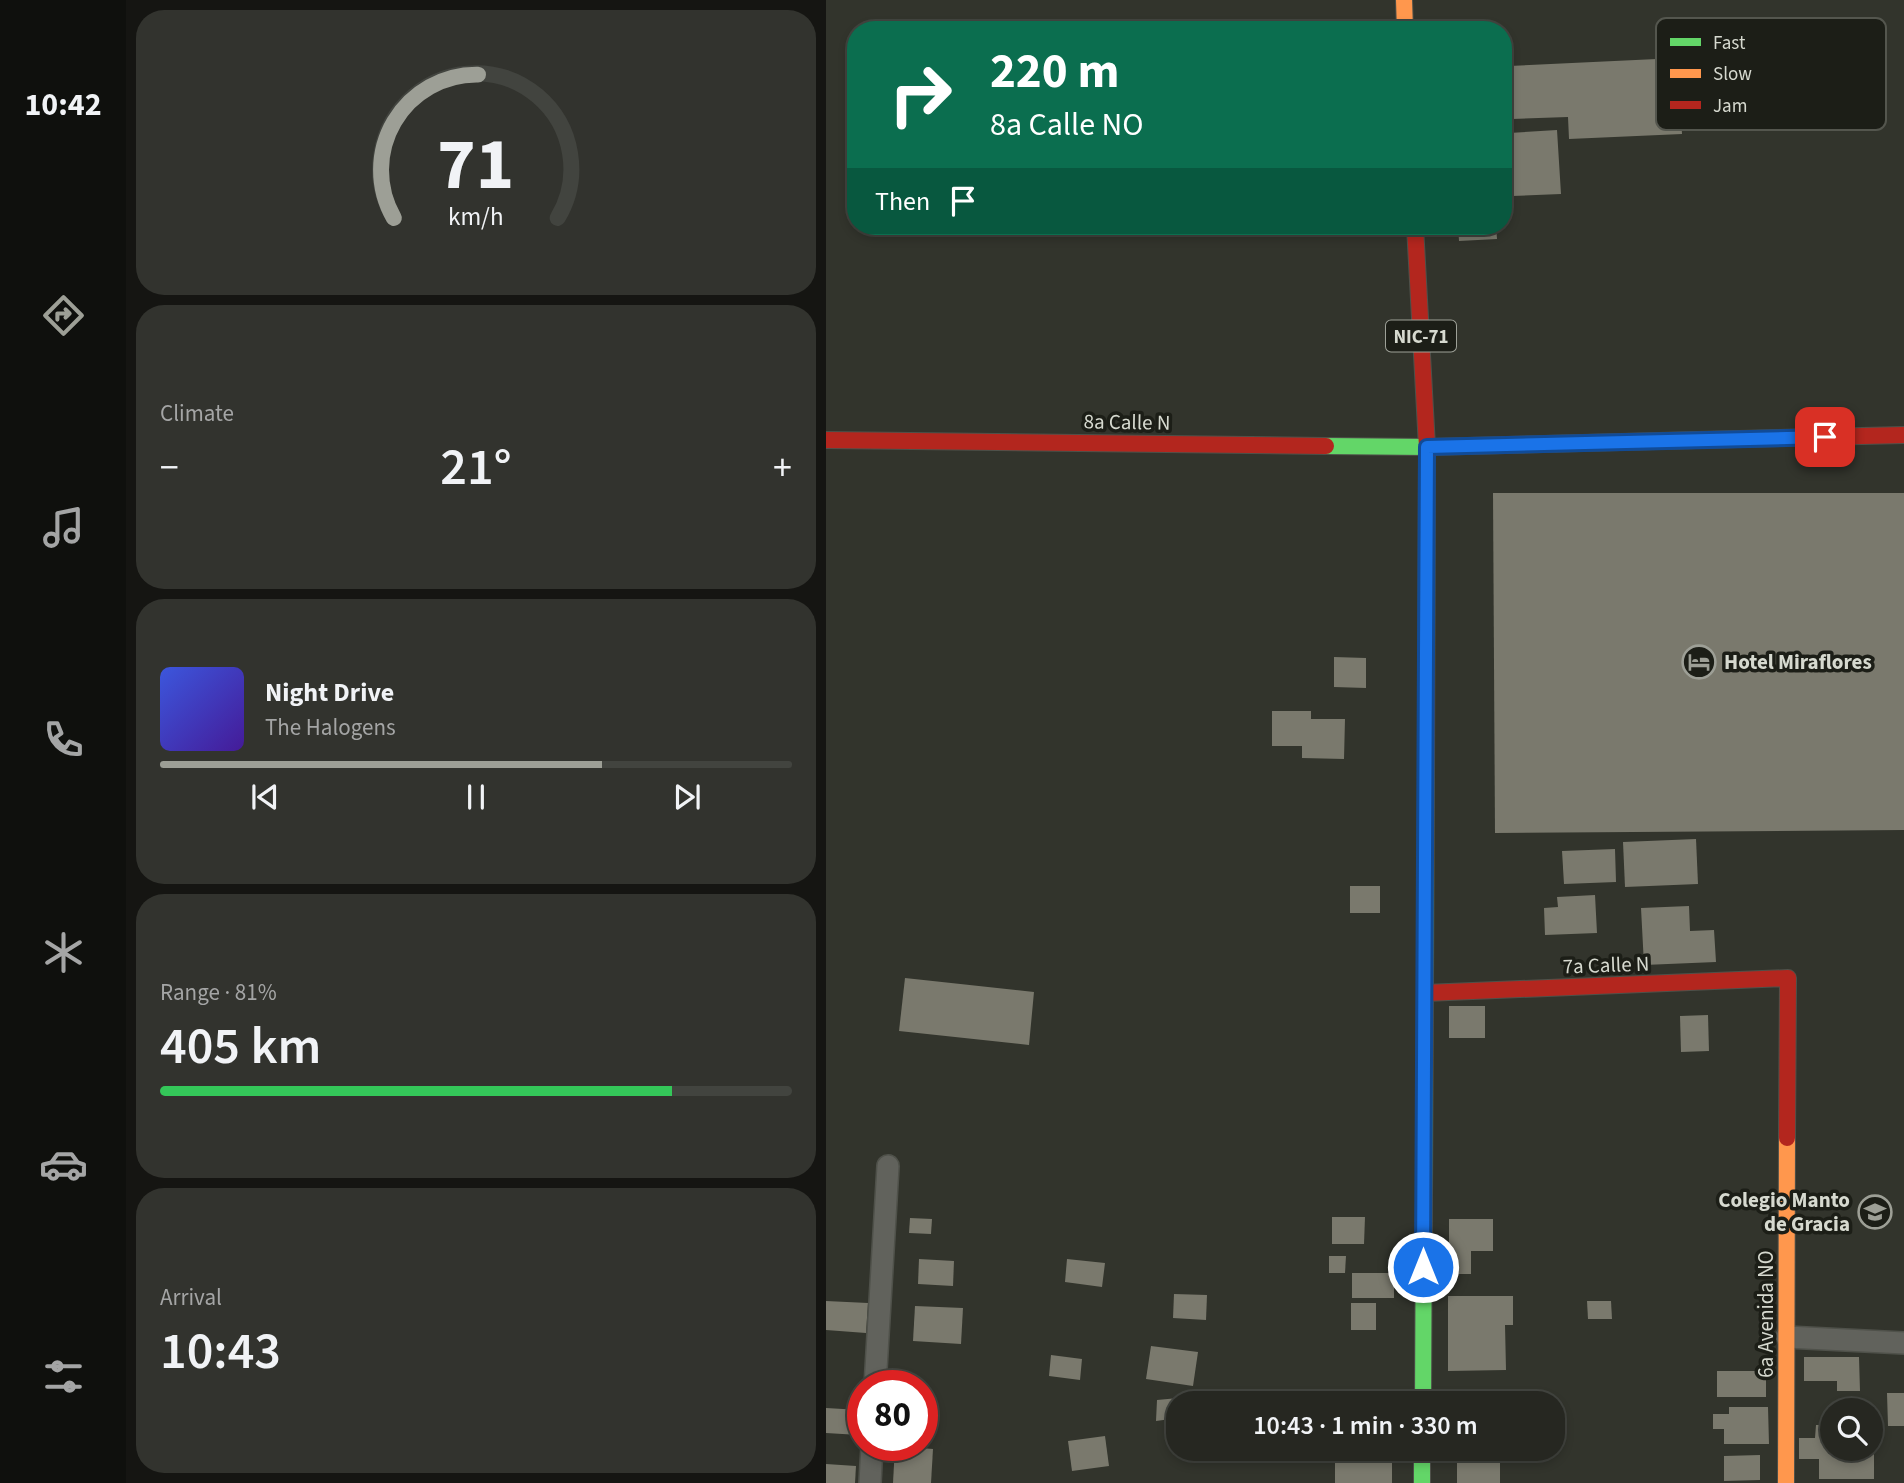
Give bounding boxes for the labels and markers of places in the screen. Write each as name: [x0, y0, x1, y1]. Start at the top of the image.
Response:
pin: [1795, 407, 1855, 467]
hotel icon: Hotel Miraflores: [1680, 643, 1718, 681]
place label: Hotel Miraflores: [1724, 647, 1872, 677]
place label: Colegio Manto de Gracia: [1718, 1185, 1850, 1239]
school or university icon: Colegio Manto de Gracia: [1856, 1193, 1894, 1231]

